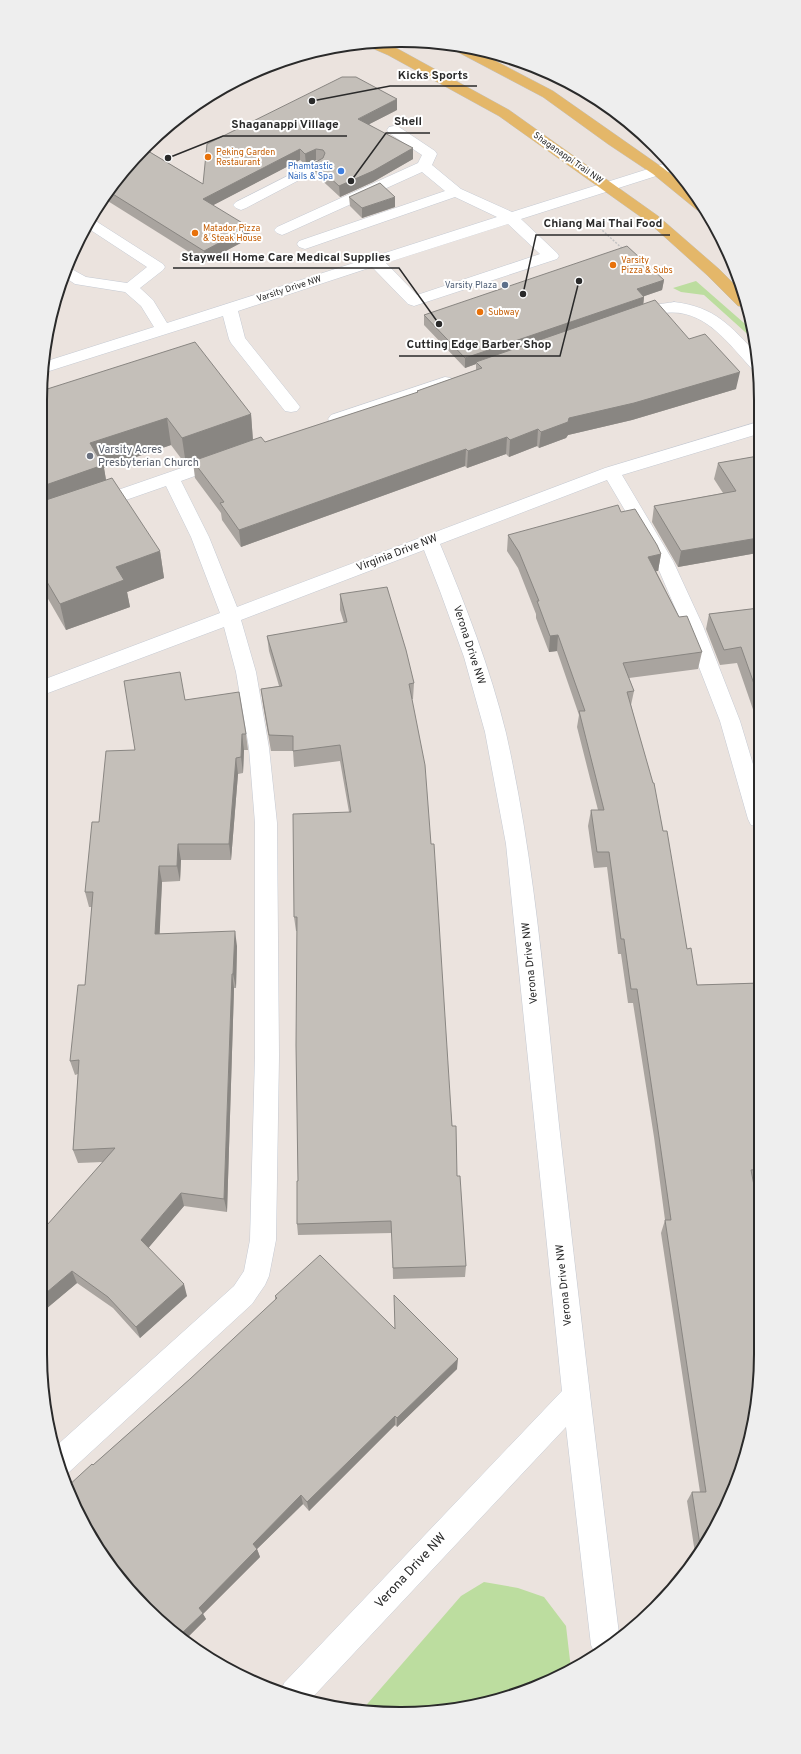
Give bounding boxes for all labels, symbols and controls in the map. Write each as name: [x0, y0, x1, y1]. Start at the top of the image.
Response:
callout: Kicks Sports: [390, 62, 477, 86]
text: Kicks Sports: [398, 68, 468, 84]
callout: Shell: [386, 109, 430, 133]
callout: Shaganappi Village: [223, 112, 347, 136]
text: Shell: [394, 114, 422, 130]
text: Shaganappi Village: [231, 117, 339, 133]
street label: Shaganappi Trail NW: [531, 130, 605, 186]
place label: Peking Garden Restaurant: [216, 147, 275, 168]
marker: Peking Garden Restaurant: [203, 152, 213, 162]
place label: Phamtastic Nails & Spa: [288, 161, 333, 182]
marker: Phamtastic Nails & Spa: [336, 166, 346, 176]
callout: Chiang Mai Thai Food: [536, 211, 670, 235]
text: Chiang Mai Thai Food: [544, 216, 662, 232]
place label: Matador Pizza & Steak House: [203, 223, 262, 244]
marker: Matador Pizza & Steak House: [190, 228, 200, 238]
callout: Staywell Home Care Medical Supplies: [173, 244, 399, 268]
text: Staywell Home Care Medical Supplies: [181, 250, 391, 266]
place label: Varsity Pizza & Subs: [621, 255, 673, 276]
marker: Varsity Pizza & Subs: [608, 260, 618, 270]
street label: Varsity Drive NW: [255, 273, 323, 305]
place label: Varsity Plaza: [445, 280, 497, 291]
marker: Varsity Plaza: [500, 280, 510, 290]
marker: Subway: [475, 307, 485, 317]
place label: Subway: [488, 307, 519, 318]
callout: Cutting Edge Barber Shop: [399, 332, 560, 356]
text: Cutting Edge Barber Shop: [407, 337, 552, 353]
place label: Varsity Acres Presbyterian Church: [98, 443, 199, 470]
marker: Varsity Acres Presbyterian Church: [85, 451, 95, 461]
street label: Virginia Drive NW: [354, 531, 440, 575]
street label: Verona Drive NW: [450, 604, 488, 686]
street label: Verona Drive NW: [519, 921, 541, 1005]
street label: Verona Drive NW: [553, 1243, 575, 1327]
street label: Verona Drive NW: [372, 1530, 450, 1612]

